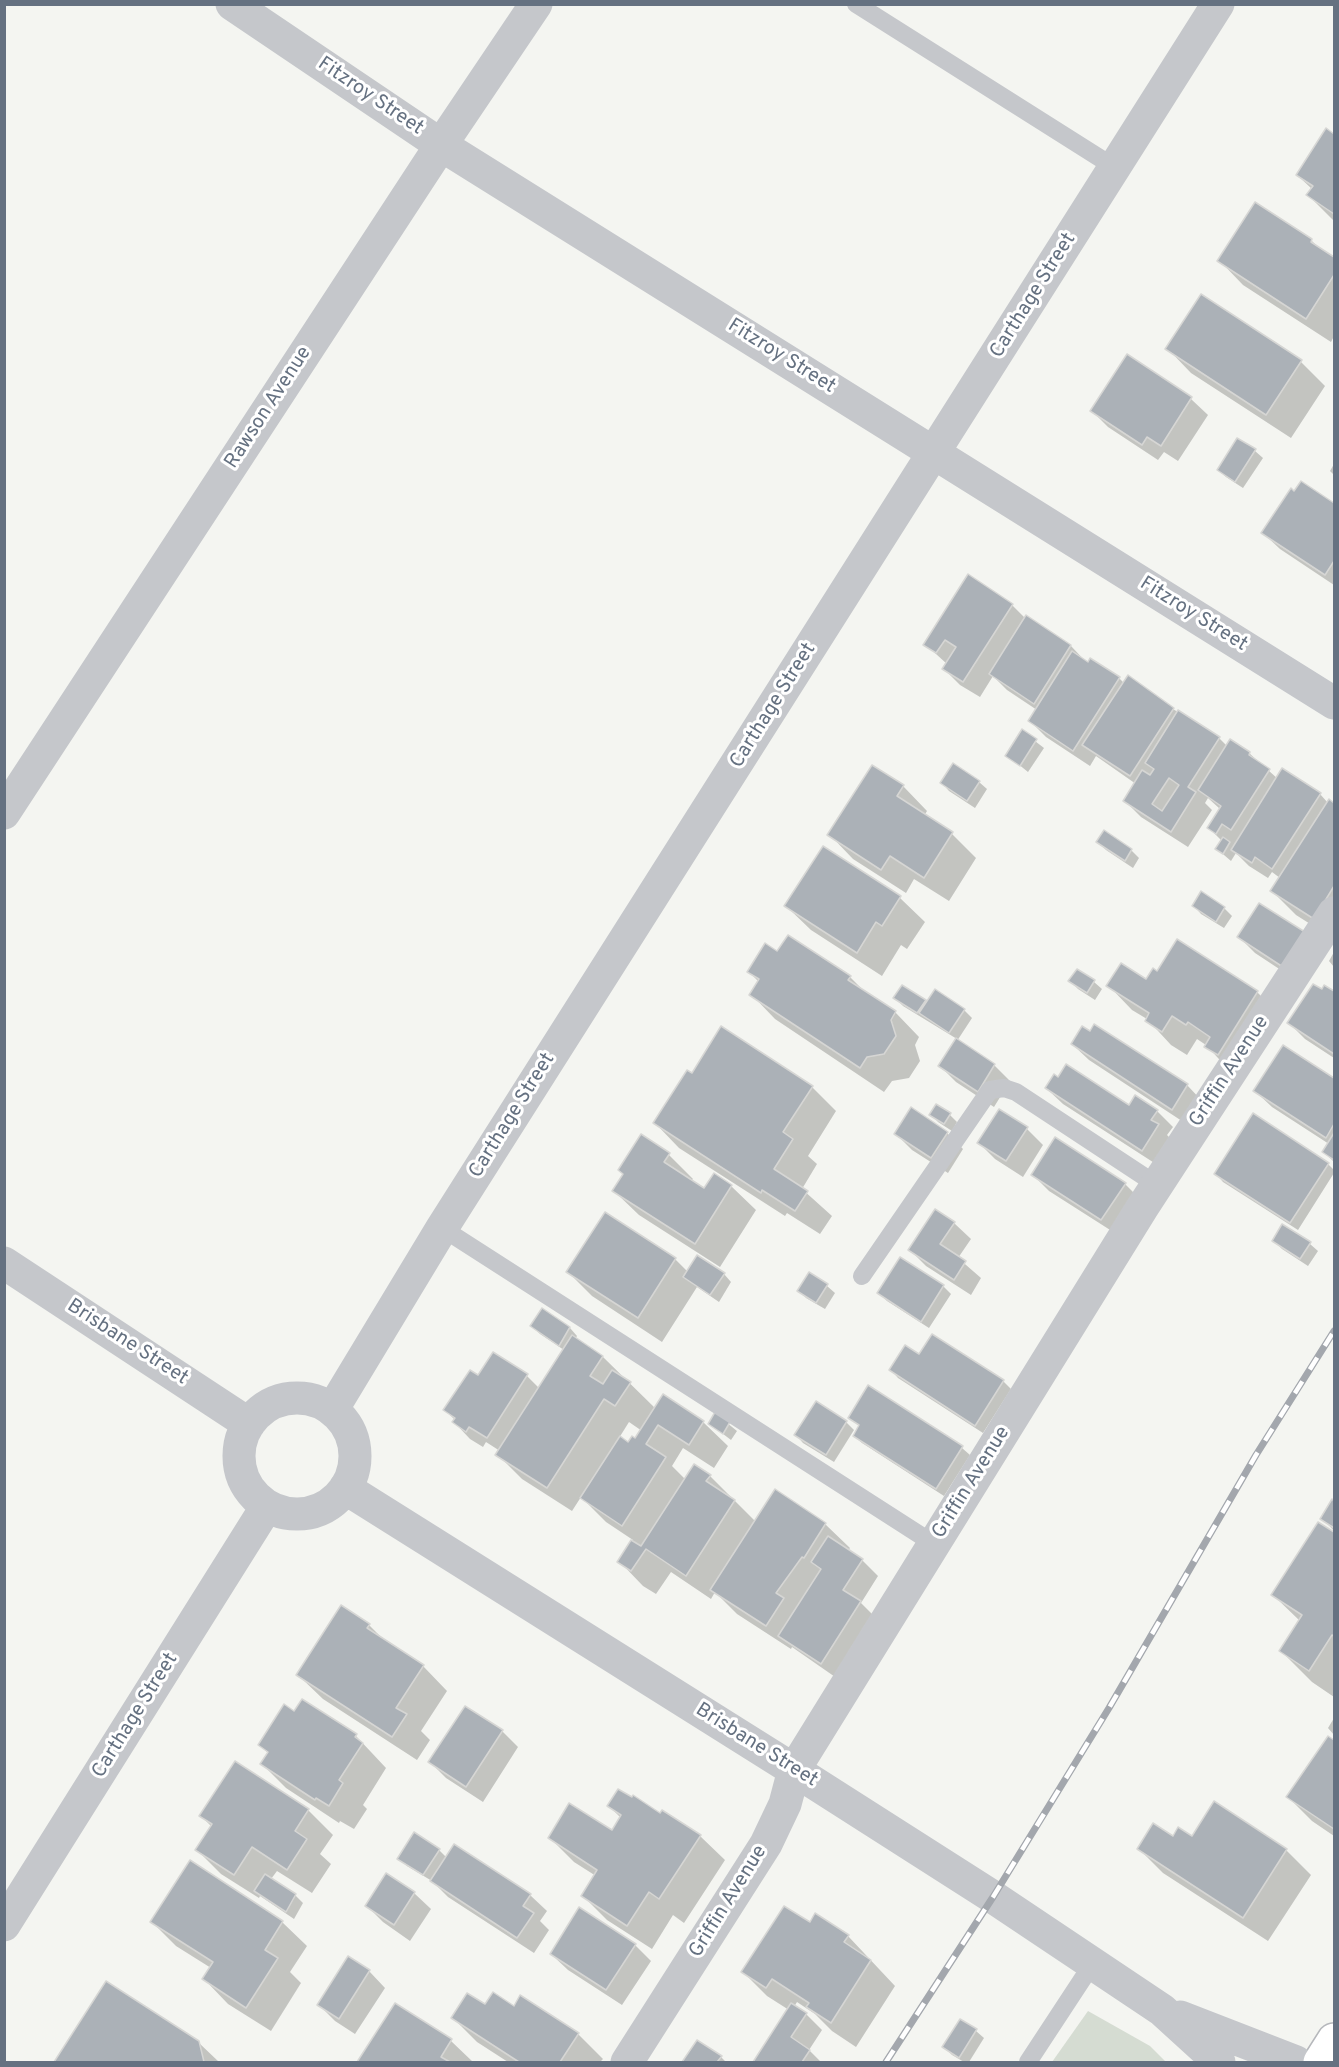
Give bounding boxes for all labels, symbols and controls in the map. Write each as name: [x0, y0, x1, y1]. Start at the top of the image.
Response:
street label: Fitzroy Street: [313, 53, 427, 141]
street label: Carthage Street: [986, 229, 1082, 363]
street label: Fitzroy Street: [723, 314, 839, 400]
street label: Rawson Avenue: [221, 342, 317, 474]
street label: Fitzroy Street: [1135, 572, 1251, 658]
street label: Carthage Street: [726, 639, 822, 773]
street label: Griffin Avenue: [1185, 1012, 1275, 1132]
street label: Carthage Street: [465, 1049, 561, 1183]
street label: Brisbane Street: [62, 1295, 192, 1391]
street label: Griffin Avenue: [928, 1422, 1016, 1544]
street label: Carthage Street: [88, 1649, 184, 1783]
street label: Brisbane Street: [690, 1699, 822, 1793]
street label: Griffin Avenue: [685, 1841, 773, 1963]

